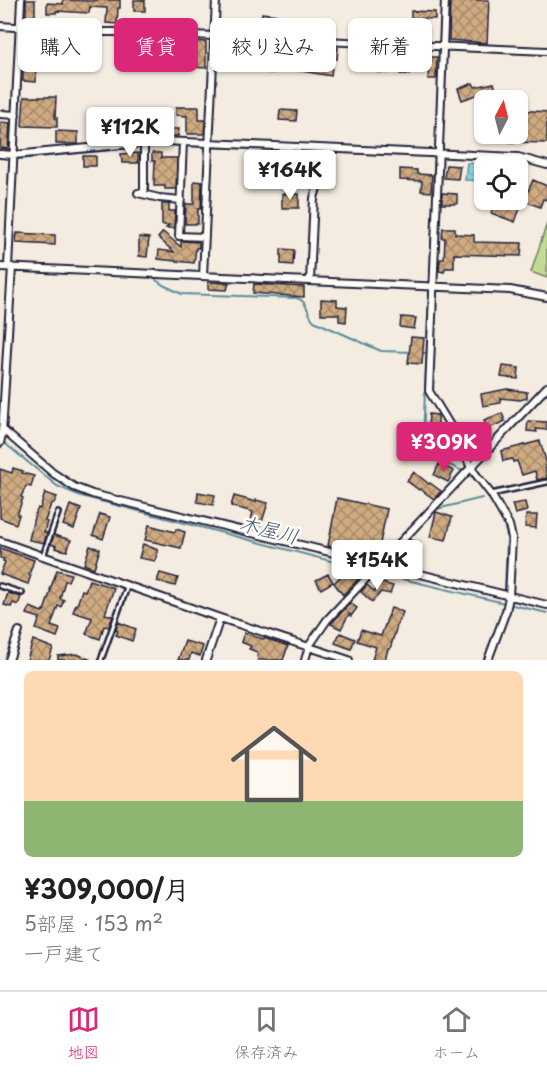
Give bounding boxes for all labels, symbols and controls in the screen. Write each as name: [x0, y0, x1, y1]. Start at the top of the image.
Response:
chip: 購入: [18, 18, 102, 72]
chip: 賃貸: [114, 18, 198, 72]
chip: 絞り込み: [210, 18, 336, 72]
chip: 新着: [348, 18, 432, 72]
north arrow: [474, 90, 528, 144]
map controls: [474, 90, 528, 210]
pin: ¥112K: [88, 107, 172, 158]
text: ¥112K: [100, 111, 160, 141]
pin: ¥164K: [248, 150, 332, 201]
text: ¥164K: [258, 154, 322, 184]
button: locate: [474, 156, 528, 210]
pin: ¥309K: [402, 422, 486, 473]
text: ¥309K: [411, 426, 477, 456]
water label: 木屋川: [237, 507, 302, 551]
pin: ¥154K: [335, 540, 419, 591]
text: ¥154K: [346, 544, 408, 574]
icon: home: [220, 710, 328, 818]
text: ¥309,000/月: [24, 869, 190, 908]
text: 5部屋 · 153 m²: [24, 908, 163, 938]
text: 一戸建て: [24, 938, 104, 968]
tab: 地図: [67, 1003, 100, 1063]
tab: 保存済み: [234, 1003, 298, 1063]
tab: ホーム: [433, 1003, 480, 1063]

